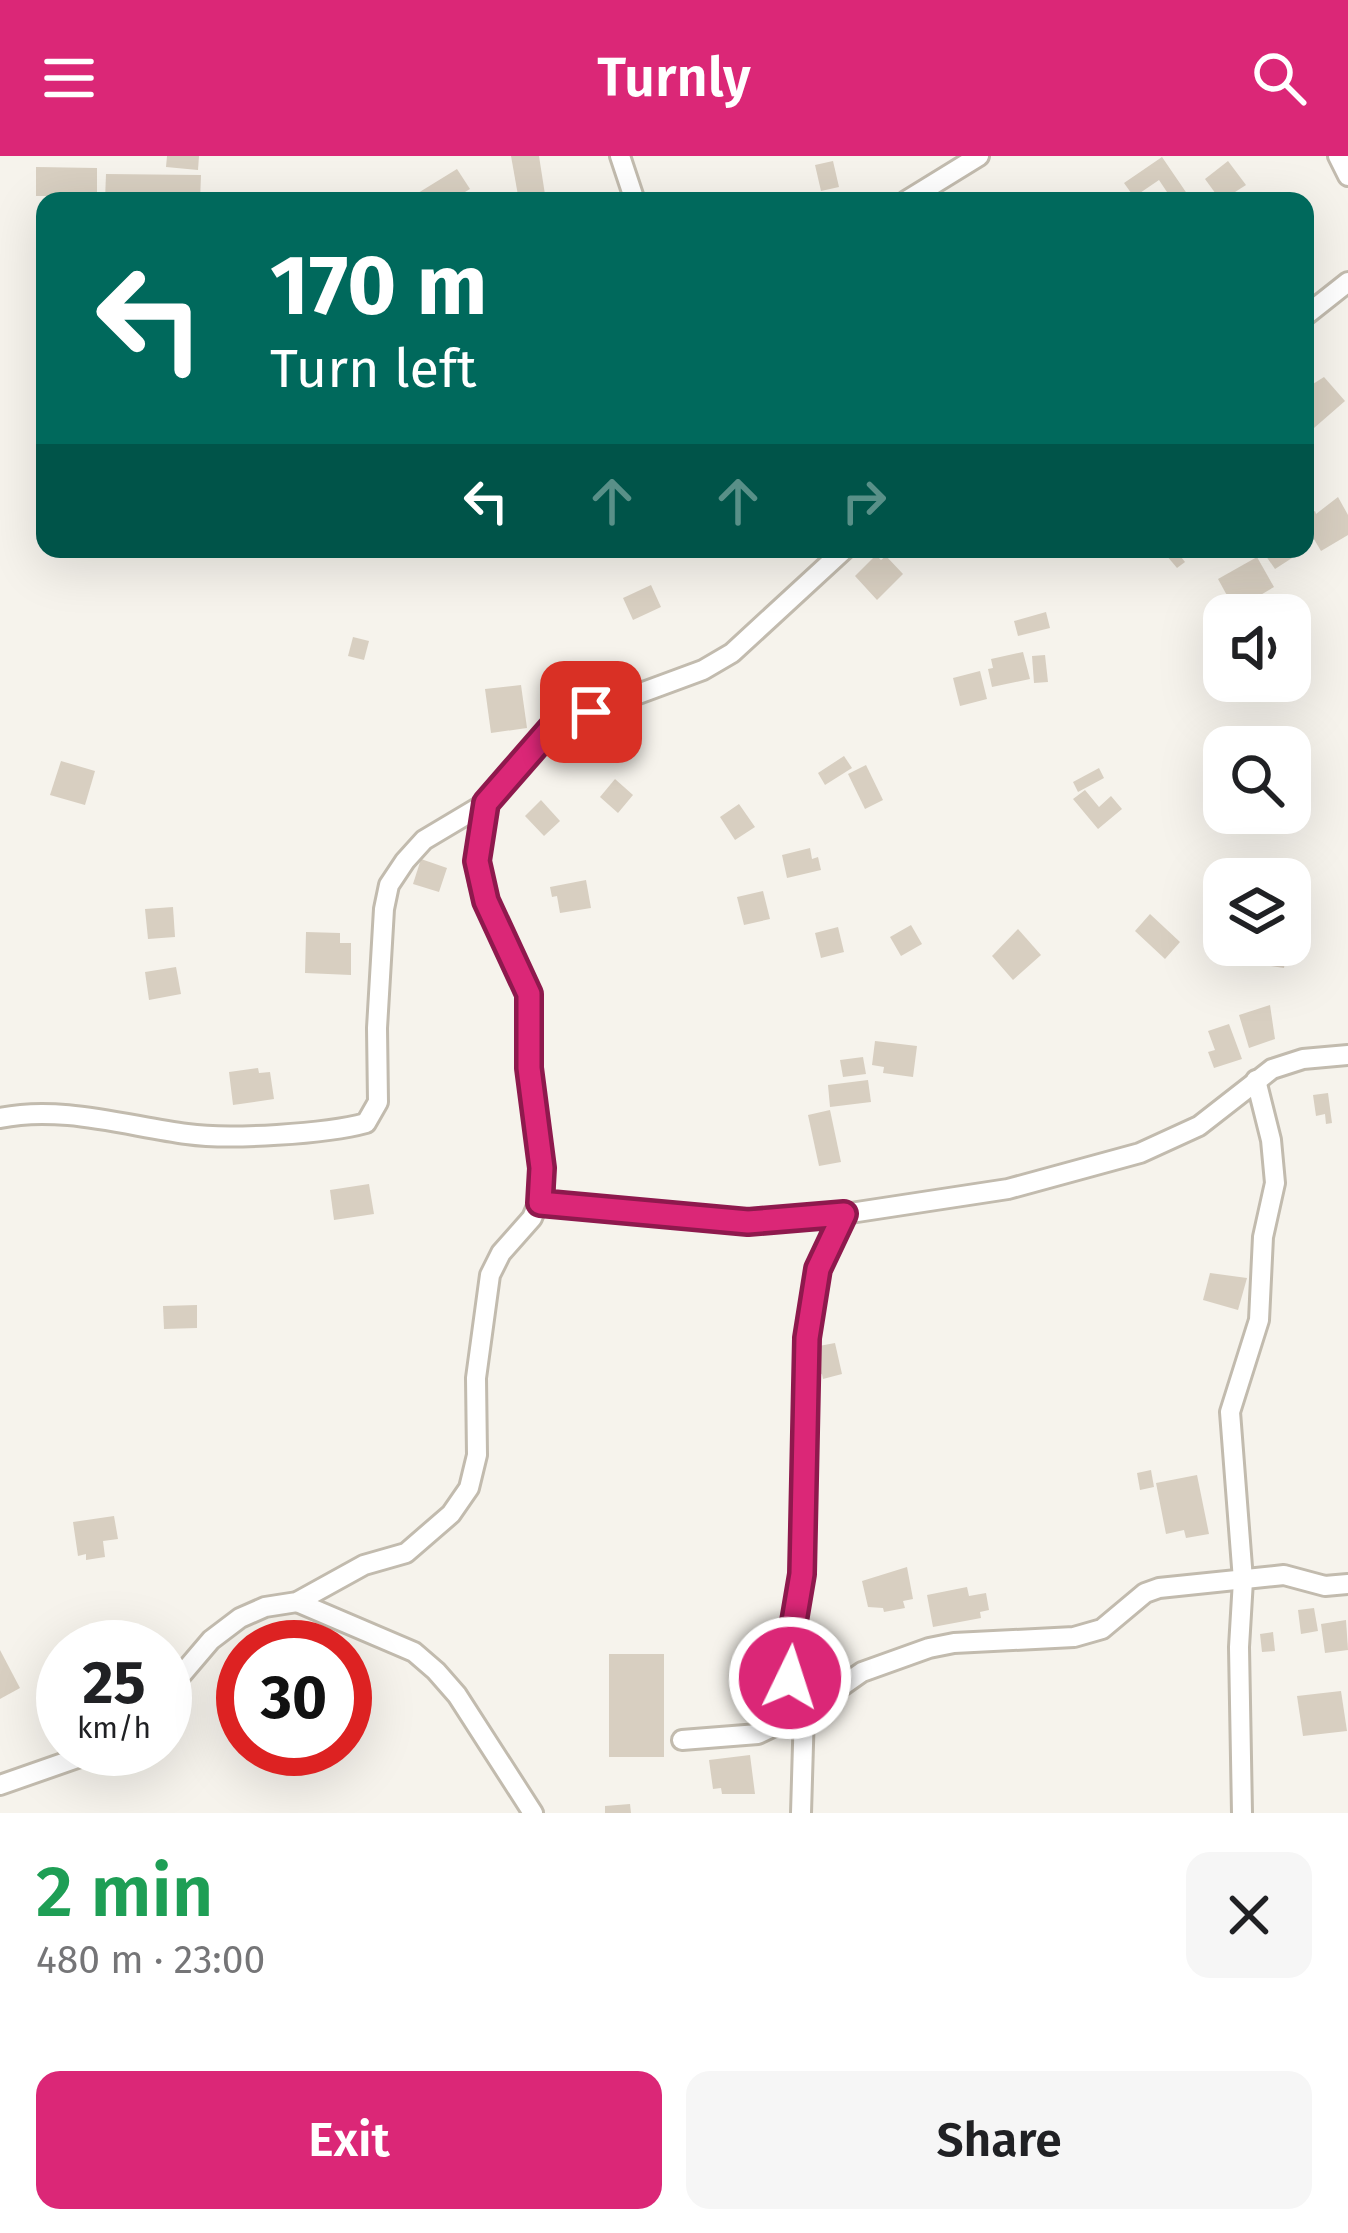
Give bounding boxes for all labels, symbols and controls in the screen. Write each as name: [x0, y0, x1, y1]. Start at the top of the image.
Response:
icon: menu: [36, 45, 102, 111]
icon: search: [1246, 45, 1312, 111]
text: Turnly: [597, 46, 751, 110]
text: 170 m: [270, 235, 487, 336]
icon: left: [72, 240, 228, 396]
text: Turn left: [270, 337, 477, 401]
icon: left: [453, 468, 519, 534]
icon: ahead: [579, 468, 645, 534]
icon: ahead: [705, 468, 771, 534]
icon: right: [831, 468, 897, 534]
map controls: [1203, 594, 1311, 966]
button: sound: [1203, 594, 1311, 702]
pin: [540, 661, 642, 763]
icon: arrive: [558, 679, 624, 745]
button: search: [1203, 726, 1311, 834]
button: layers: [1203, 858, 1311, 966]
position arrow: [727, 1615, 853, 1741]
speed limit sign: 30: [216, 1620, 372, 1776]
text: 25: [82, 1647, 146, 1719]
text: km/h: [77, 1710, 151, 1746]
text: 2 min: [36, 1849, 213, 1935]
button: close: [1186, 1852, 1312, 1978]
text: 480 m · 23:00: [36, 1937, 265, 1983]
button: Exit: [36, 2071, 662, 2209]
button: Share: [686, 2071, 1312, 2209]

